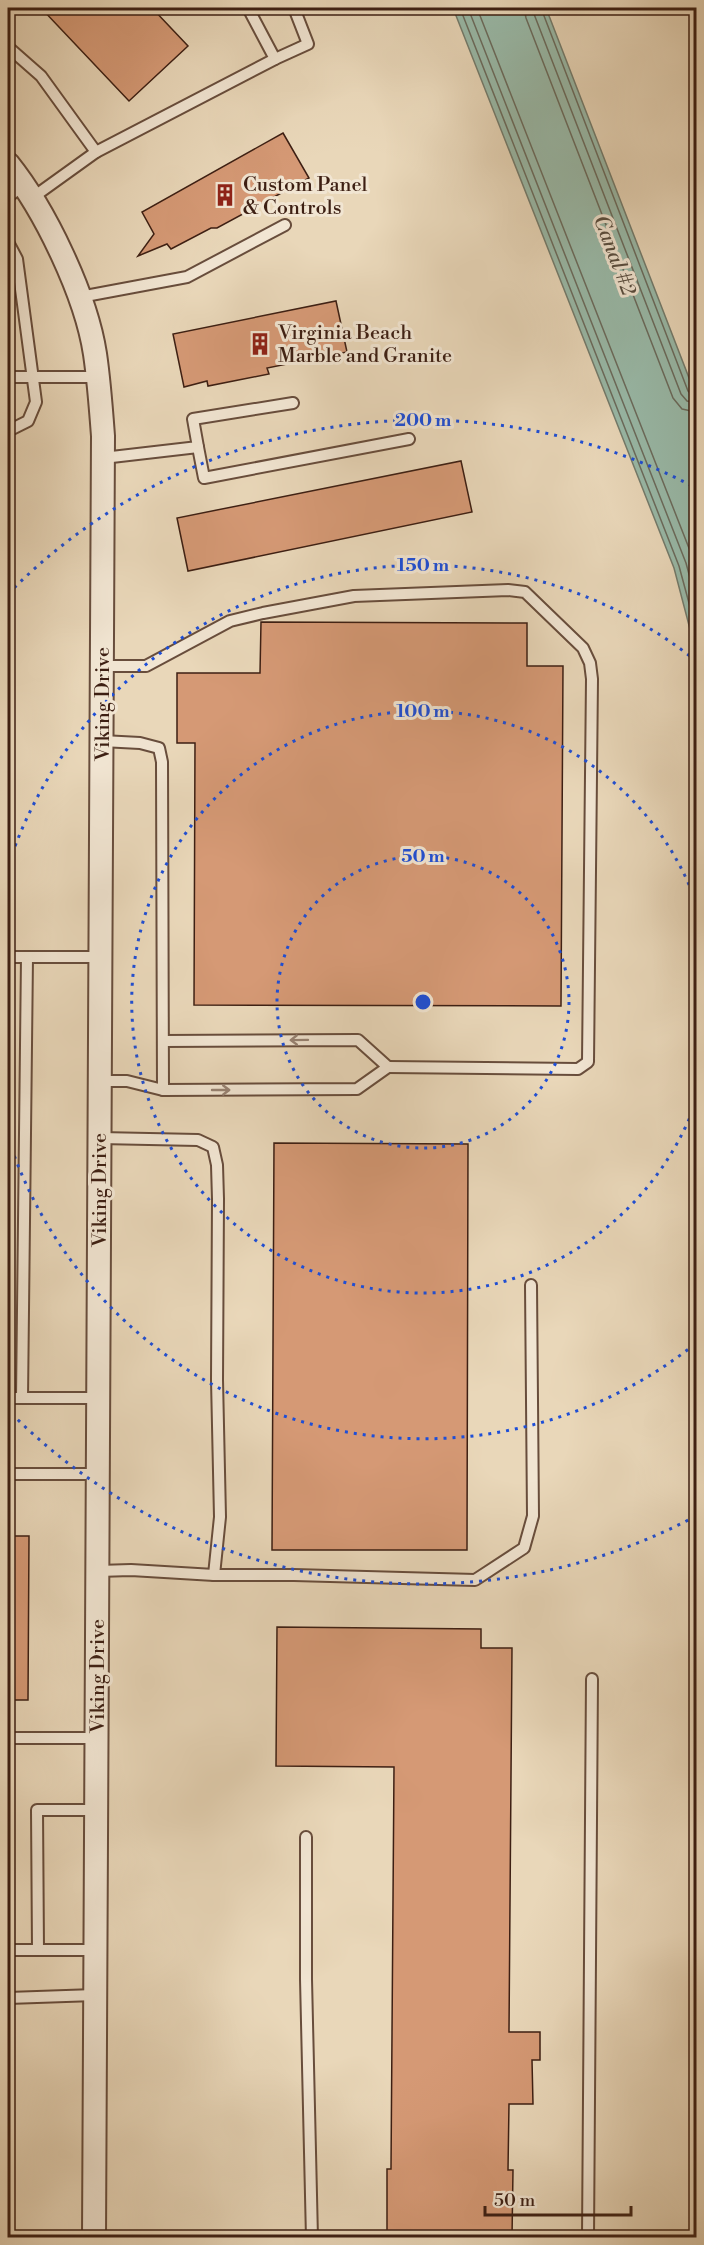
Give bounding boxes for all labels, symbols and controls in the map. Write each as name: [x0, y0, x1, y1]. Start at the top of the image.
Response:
place label: Custom Panel & Controls: [243, 173, 368, 221]
building icon: Custom Panel & Controls: [212, 182, 238, 208]
water label: Canal #2: [587, 212, 641, 300]
place label: Virginia Beach Marble and Granite: [277, 321, 452, 369]
building icon: Virginia Beach Marble and Granite: [247, 331, 273, 357]
text: 200 m: [395, 409, 452, 432]
text: 150 m: [397, 554, 450, 577]
street label: Viking Drive: [91, 647, 116, 762]
text: 100 m: [396, 700, 450, 723]
text: 50 m: [401, 845, 445, 868]
centre of rings: [413, 992, 433, 1012]
one-way arrow: [290, 1034, 310, 1045]
one-way arrow: [211, 1084, 231, 1096]
street label: Viking Drive: [88, 1133, 113, 1248]
street label: Viking Drive: [86, 1619, 111, 1734]
scale bar: [485, 2179, 630, 2217]
text: 50 m: [494, 2189, 536, 2212]

